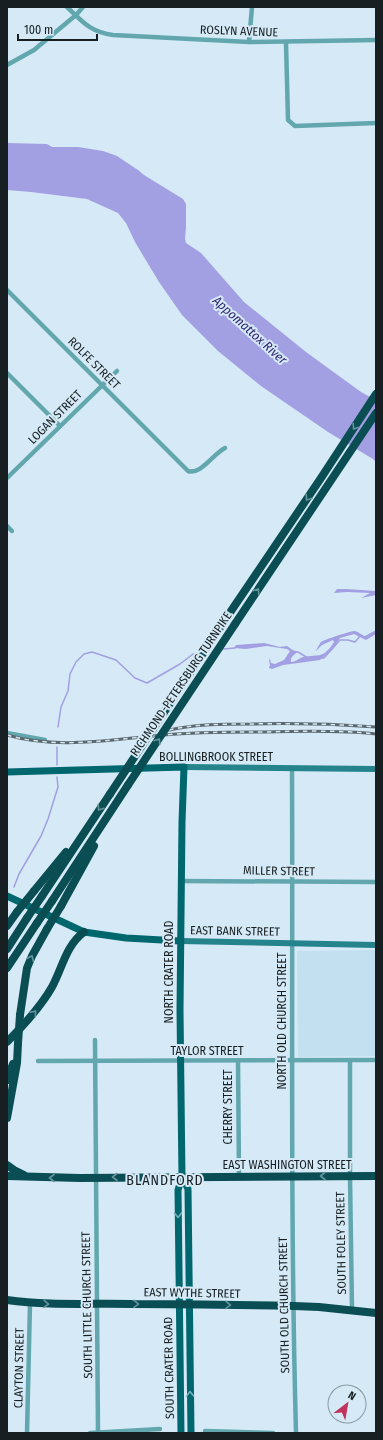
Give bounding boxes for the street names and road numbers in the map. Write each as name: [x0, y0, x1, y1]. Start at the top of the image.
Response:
street label: ROSLYN AVENUE: [200, 23, 279, 39]
street label: ROLFE STREET: [65, 334, 123, 392]
street label: LOGAN STREET: [25, 387, 85, 447]
street label: RICHMOND-PETERSBURG TURNPIKE: [127, 609, 235, 759]
street label: BOLLINGBROOK STREET: [159, 750, 273, 764]
street label: MILLER STREET: [243, 863, 315, 879]
street label: NORTH CRATER ROAD: [162, 921, 176, 1023]
street label: EAST BANK STREET: [190, 923, 280, 939]
street label: NORTH OLD CHURCH STREET: [275, 952, 289, 1090]
street label: TAYLOR STREET: [171, 1044, 244, 1058]
street label: CHERRY STREET: [221, 1069, 235, 1145]
street label: EAST WASHINGTON STREET: [223, 1158, 352, 1172]
street label: SOUTH FOLEY STREET: [333, 1191, 349, 1295]
street label: SOUTH LITTLE CHURCH STREET: [79, 1231, 95, 1379]
street label: SOUTH OLD CHURCH STREET: [276, 1236, 292, 1373]
street label: EAST WYTHE STREET: [143, 1285, 241, 1301]
street label: SOUTH CRATER ROAD: [161, 1317, 177, 1419]
street label: CLAYTON STREET: [11, 1327, 27, 1408]

